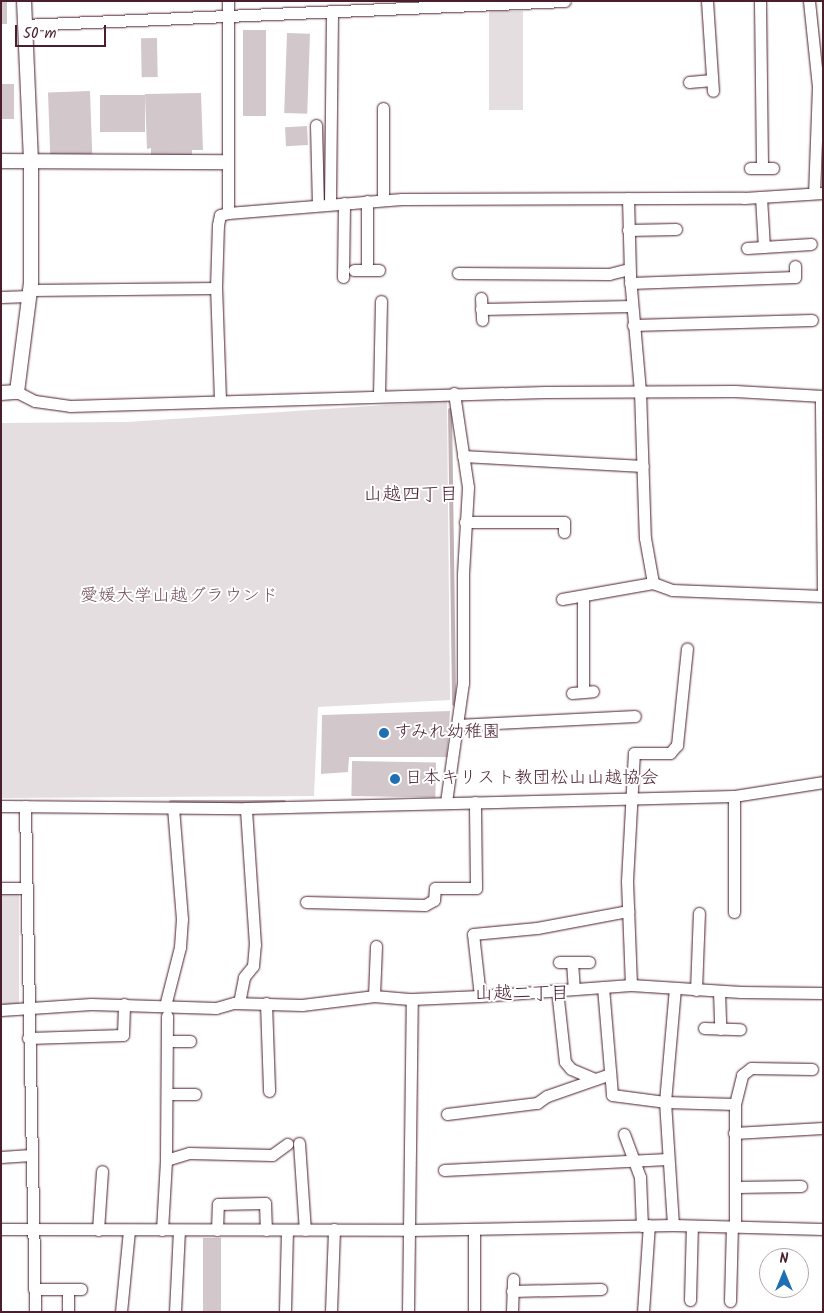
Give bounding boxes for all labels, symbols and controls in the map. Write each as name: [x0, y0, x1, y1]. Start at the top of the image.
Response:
scale bar: [18, 15, 109, 47]
text: 50 m: [23, 22, 57, 46]
district label: 山越四丁目: [364, 485, 458, 507]
park label: 愛媛大学山越グラウンド: [80, 586, 278, 608]
place label: すみれ幼稚園: [394, 722, 502, 744]
marker: すみれ幼稚園: [378, 727, 390, 739]
place label: 日本キリスト教団松山山越協会: [405, 768, 657, 790]
marker: 日本キリスト教団松山山越協会: [389, 773, 401, 785]
district label: 山越二丁目: [475, 984, 569, 1006]
north arrow: [759, 1248, 809, 1298]
text: N: [780, 1248, 788, 1270]

